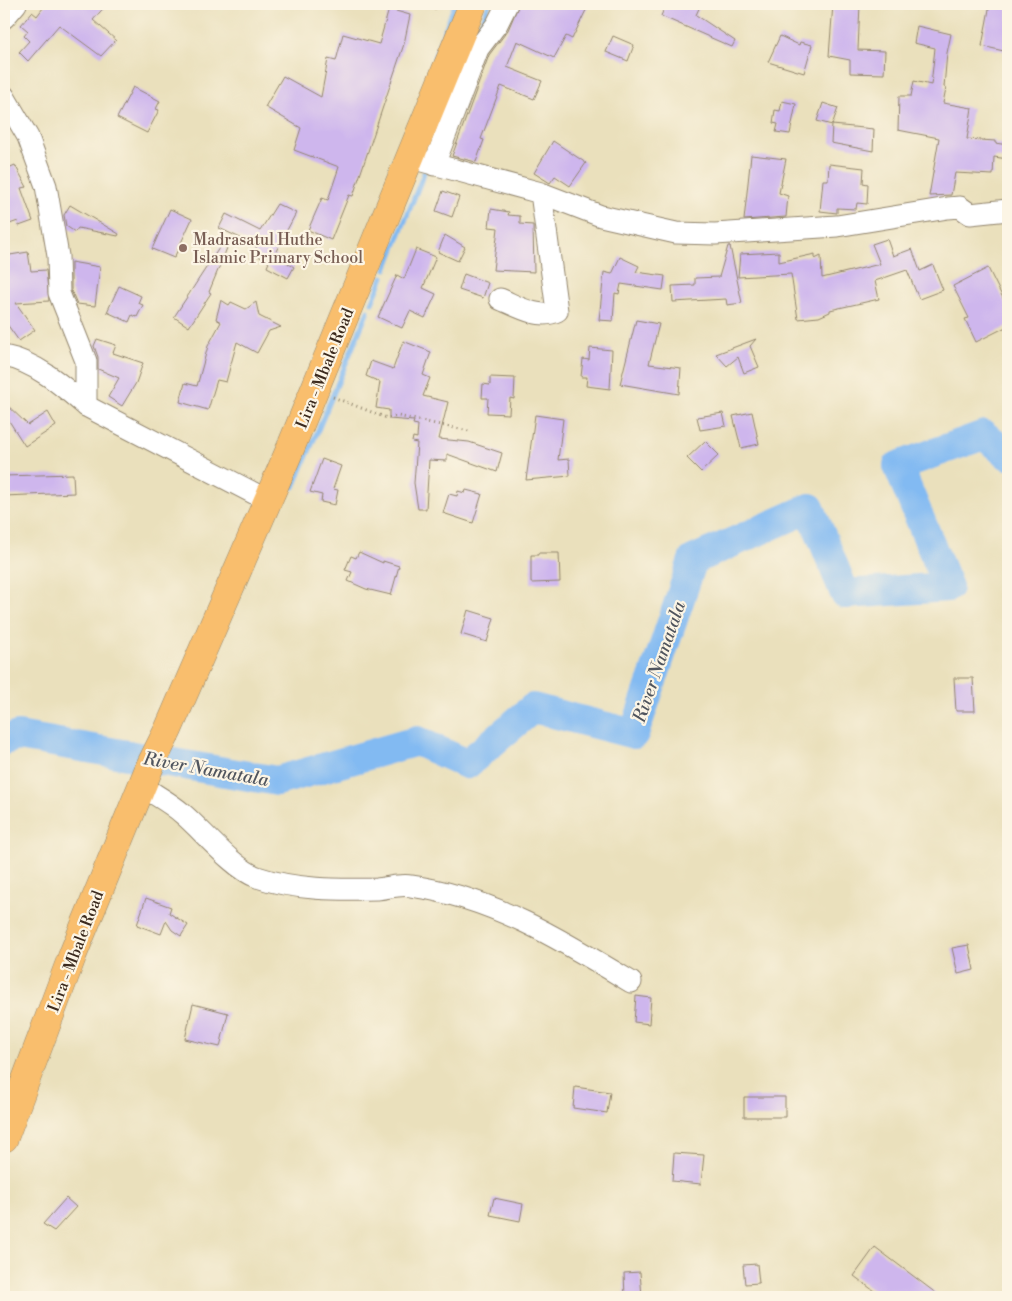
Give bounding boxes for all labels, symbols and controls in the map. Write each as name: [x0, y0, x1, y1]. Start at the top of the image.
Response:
place label: Madrasatul Huthe Islamic Primary School: [193, 230, 363, 268]
marker: Madrasatul Huthe Islamic Primary School: [177, 242, 189, 254]
street label: Lira - Mbale Road: [292, 305, 358, 432]
water label: River Namatala: [628, 598, 691, 727]
water label: River Namatala: [141, 747, 271, 792]
street label: Lira - Mbale Road: [44, 888, 108, 1015]

